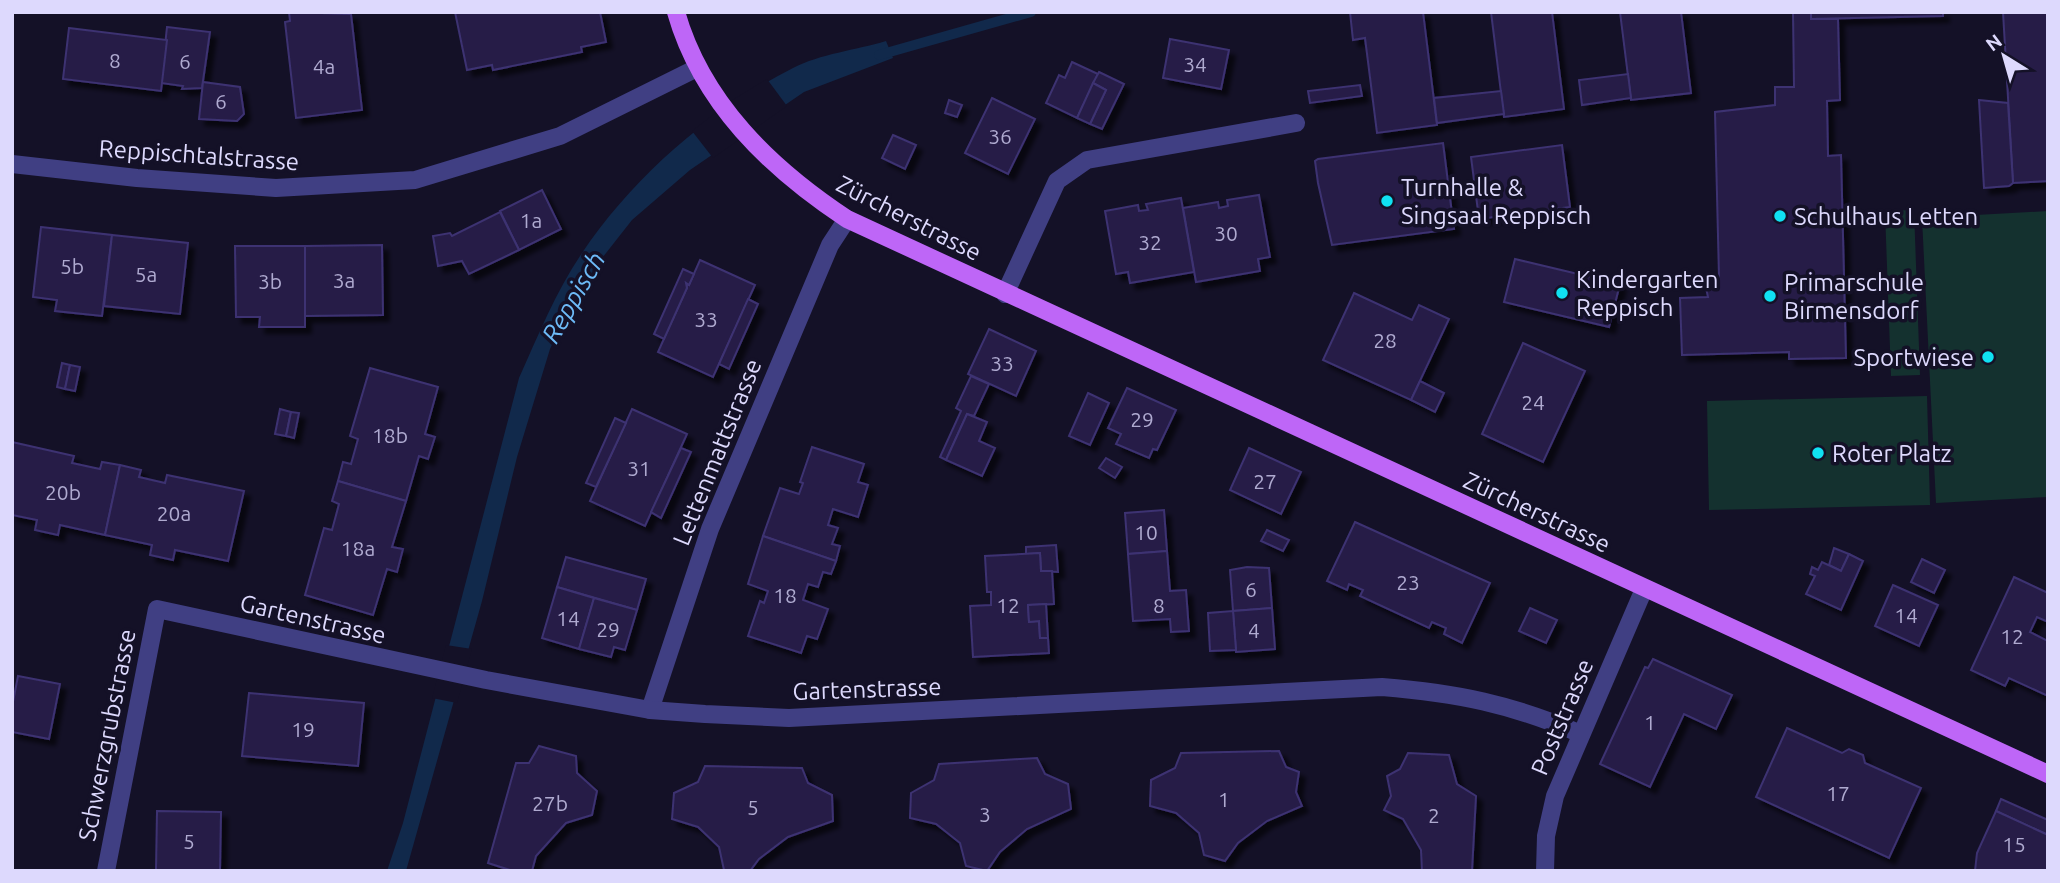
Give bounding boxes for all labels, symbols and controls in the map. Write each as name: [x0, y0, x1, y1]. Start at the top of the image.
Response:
north arrow: [1969, 21, 2039, 91]
text: N: [1981, 29, 2006, 55]
house number: 8: [109, 48, 121, 72]
house number: 6: [179, 49, 191, 73]
house number: 34: [1183, 52, 1207, 76]
house number: 4a: [313, 54, 335, 78]
house number: 6: [215, 89, 227, 113]
house number: 36: [988, 124, 1012, 148]
street label: Reppischtalstrasse: [98, 135, 300, 175]
street label: Zürcherstrasse: [832, 170, 986, 266]
place label: Turnhalle & Singsaal Reppisch: [1401, 174, 1591, 229]
marker: Turnhalle & Singsaal Reppisch: [1379, 193, 1395, 209]
place label: Schulhaus Letten: [1794, 203, 1978, 230]
house number: 1a: [520, 208, 542, 232]
marker: Schulhaus Letten: [1772, 208, 1788, 224]
house number: 30: [1214, 221, 1238, 245]
house number: 32: [1138, 230, 1162, 254]
water label: Reppisch: [535, 246, 611, 348]
house number: 5b: [60, 254, 84, 278]
house number: 5a: [135, 262, 157, 286]
place label: Kindergarten Reppisch: [1576, 266, 1719, 321]
house number: 3a: [333, 268, 355, 292]
house number: 3b: [258, 269, 282, 293]
place label: Primarschule Birmensdorf: [1784, 269, 1924, 324]
marker: Kindergarten Reppisch: [1554, 285, 1570, 301]
marker: Primarschule Birmensdorf: [1762, 288, 1778, 304]
house number: 33: [694, 307, 718, 331]
house number: 28: [1373, 328, 1397, 352]
place label: Sportwiese: [1853, 344, 1974, 371]
marker: Sportwiese: [1980, 349, 1996, 365]
house number: 33: [990, 351, 1014, 375]
street label: Lettenmattstrasse: [667, 355, 767, 549]
house number: 24: [1521, 390, 1545, 414]
house number: 29: [1130, 407, 1154, 431]
house number: 18b: [372, 423, 408, 447]
place label: Roter Platz: [1832, 440, 1952, 467]
marker: Roter Platz: [1810, 445, 1826, 461]
house number: 31: [627, 456, 651, 480]
street label: Zürcherstrasse: [1459, 466, 1615, 558]
house number: 27: [1253, 469, 1277, 493]
house number: 20b: [45, 480, 81, 504]
house number: 20a: [157, 501, 191, 525]
house number: 10: [1134, 520, 1158, 544]
house number: 18a: [341, 536, 375, 560]
house number: 23: [1396, 570, 1420, 594]
house number: 6: [1245, 577, 1257, 601]
house number: 18: [773, 583, 797, 607]
street label: Gartenstrasse: [237, 589, 389, 649]
house number: 12: [996, 593, 1020, 617]
house number: 8: [1153, 593, 1165, 617]
house number: 14: [1894, 603, 1918, 627]
house number: 14: [556, 606, 580, 630]
house number: 29: [596, 617, 620, 641]
house number: 4: [1248, 618, 1260, 642]
house number: 12: [2000, 624, 2024, 648]
street label: Schwerzgrubstrasse: [73, 627, 141, 843]
street label: Poststrasse: [1525, 655, 1599, 779]
street label: Gartenstrasse: [792, 673, 942, 705]
house number: 1: [1644, 710, 1656, 734]
house number: 19: [291, 717, 315, 741]
house number: 17: [1826, 781, 1850, 805]
house number: 1: [1218, 787, 1230, 811]
house number: 27b: [532, 791, 568, 815]
house number: 5: [747, 795, 759, 819]
house number: 3: [979, 802, 991, 826]
house number: 2: [1428, 803, 1440, 827]
house number: 5: [183, 829, 195, 853]
house number: 15: [2002, 832, 2026, 856]

